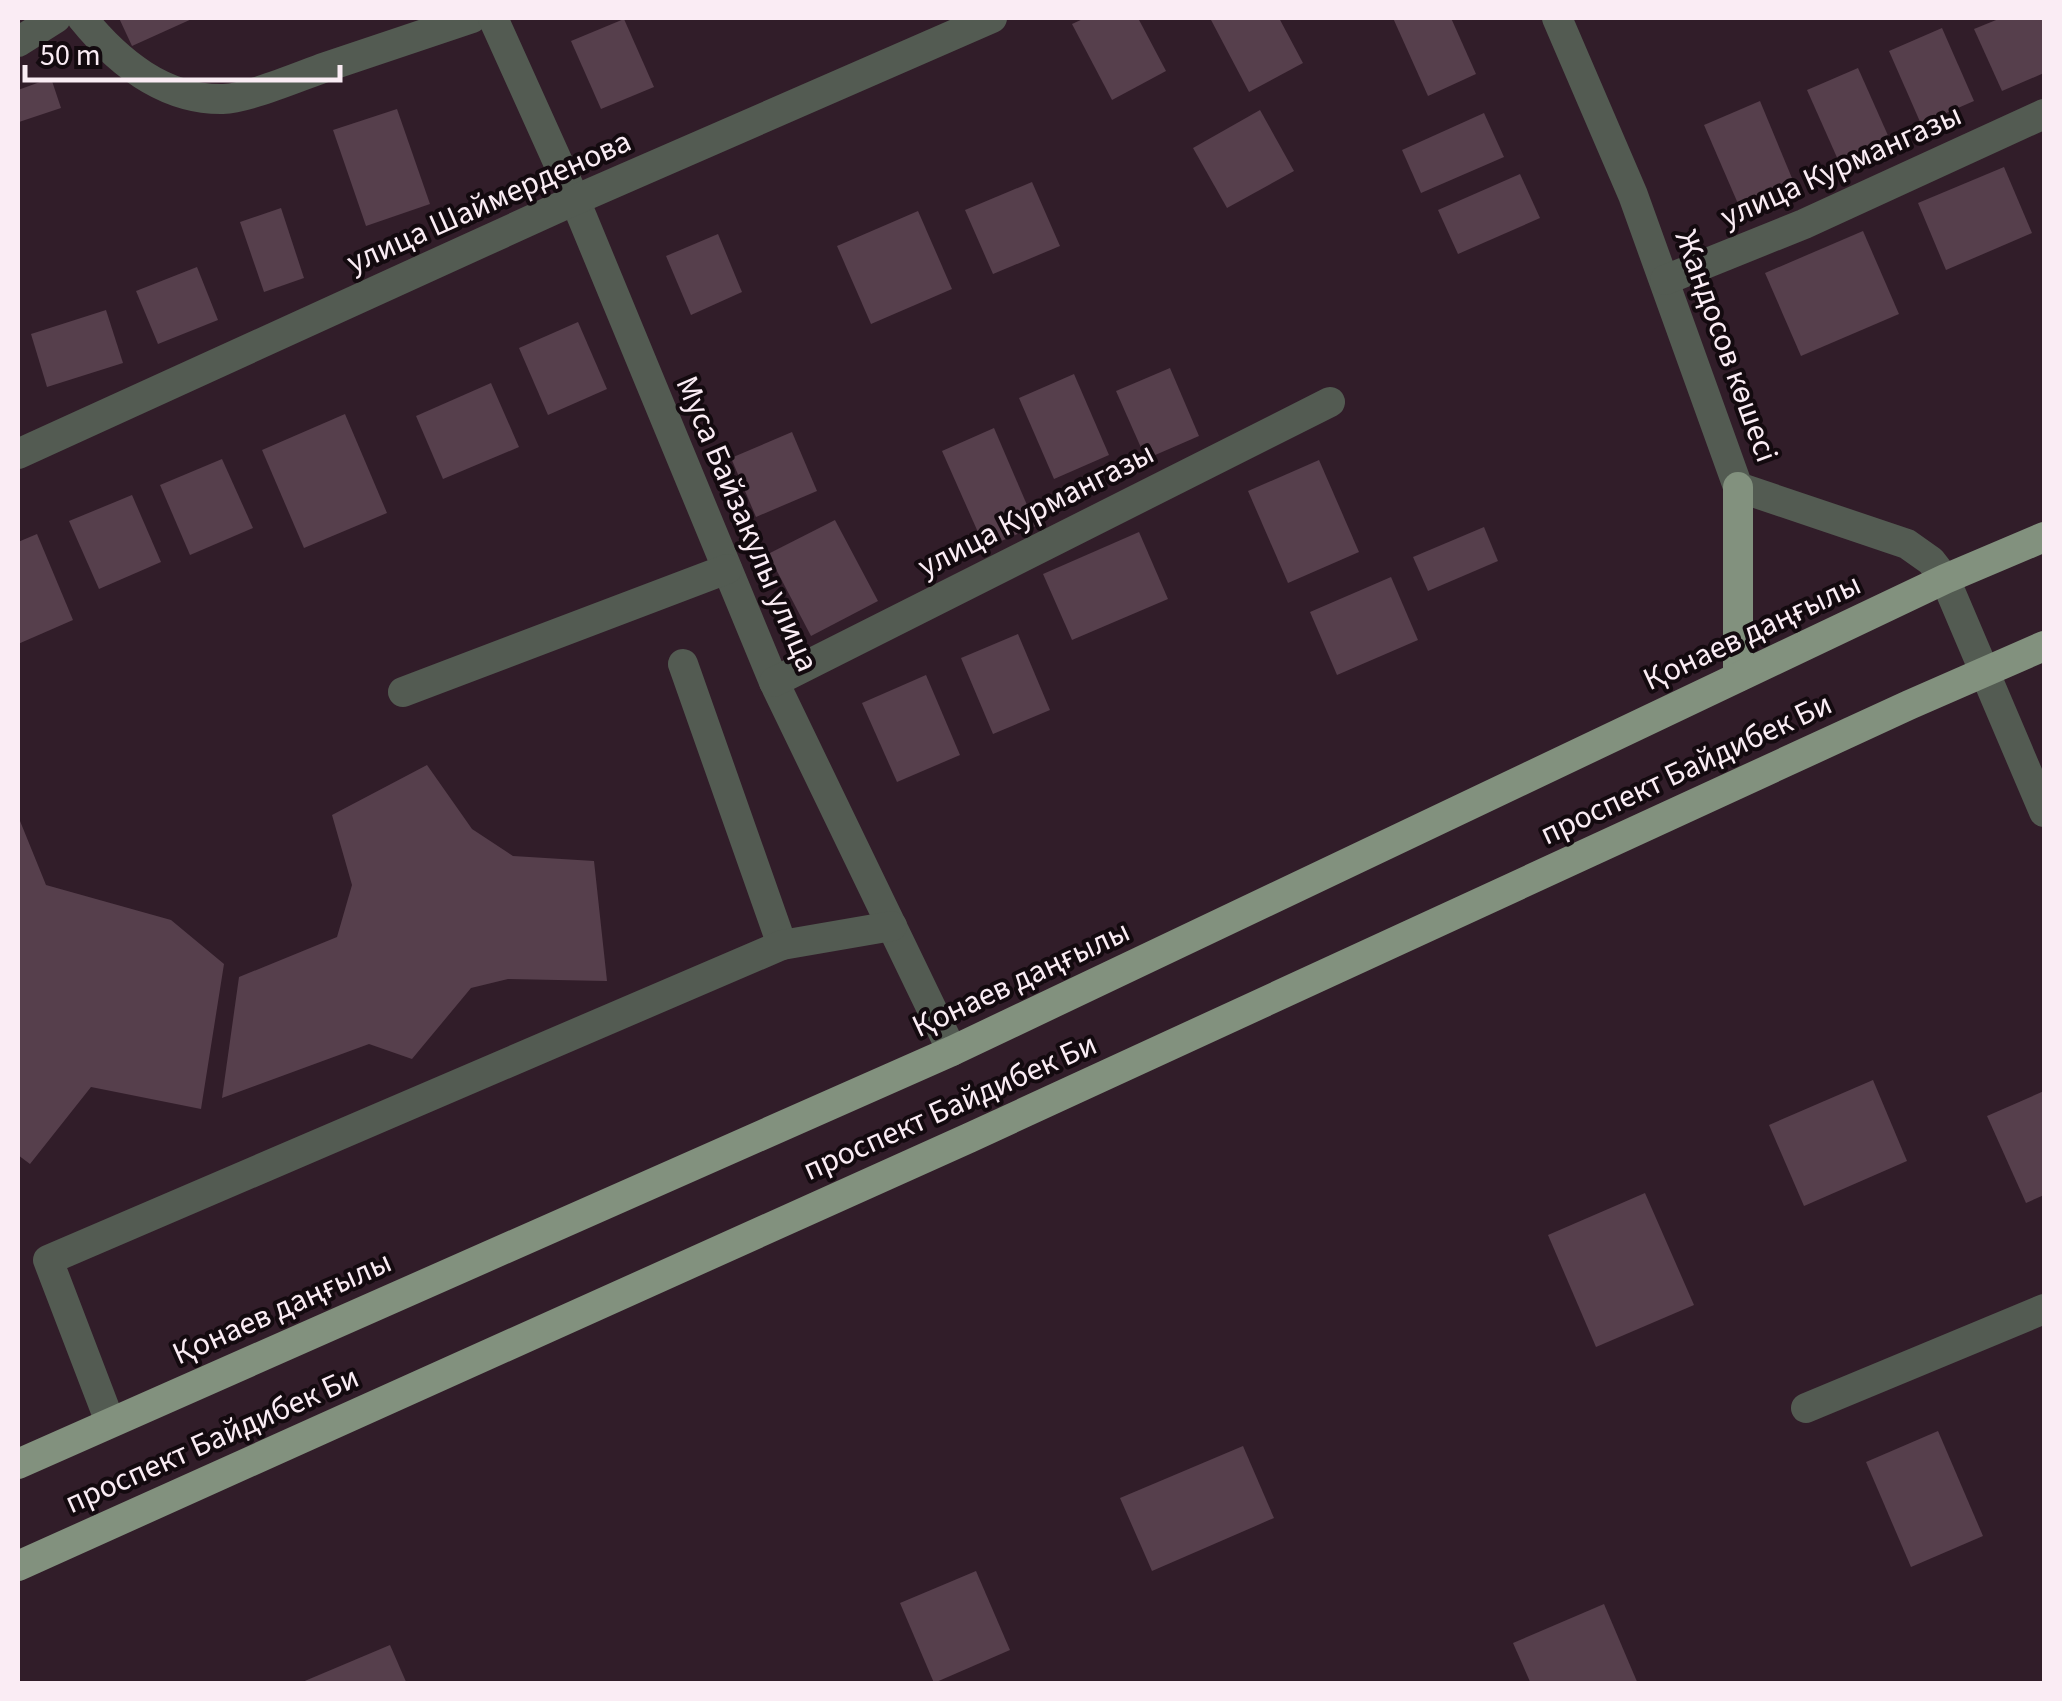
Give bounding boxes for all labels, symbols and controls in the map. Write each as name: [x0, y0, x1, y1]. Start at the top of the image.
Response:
scale bar: [25, 20, 340, 82]
text: 50 m: [40, 34, 101, 77]
street label: улица Курмангазы: [1713, 92, 1969, 240]
street label: улица Шаймерденова: [339, 119, 639, 285]
street label: Жандосов көшесі: [1663, 224, 1789, 468]
street label: Муса Байзакулы улица: [664, 369, 830, 679]
street label: улица Курмангазы: [910, 431, 1162, 589]
street label: Қонаев даңғылы: [1635, 561, 1869, 703]
street label: проспект Байдибек Би: [1532, 681, 1840, 857]
street label: Қонаев даңғылы: [904, 908, 1138, 1050]
street label: проспект Байдибек Би: [796, 1021, 1104, 1193]
street label: Қонаев даңғылы: [165, 1239, 399, 1377]
street label: проспект Байдибек Би: [58, 1354, 366, 1526]

